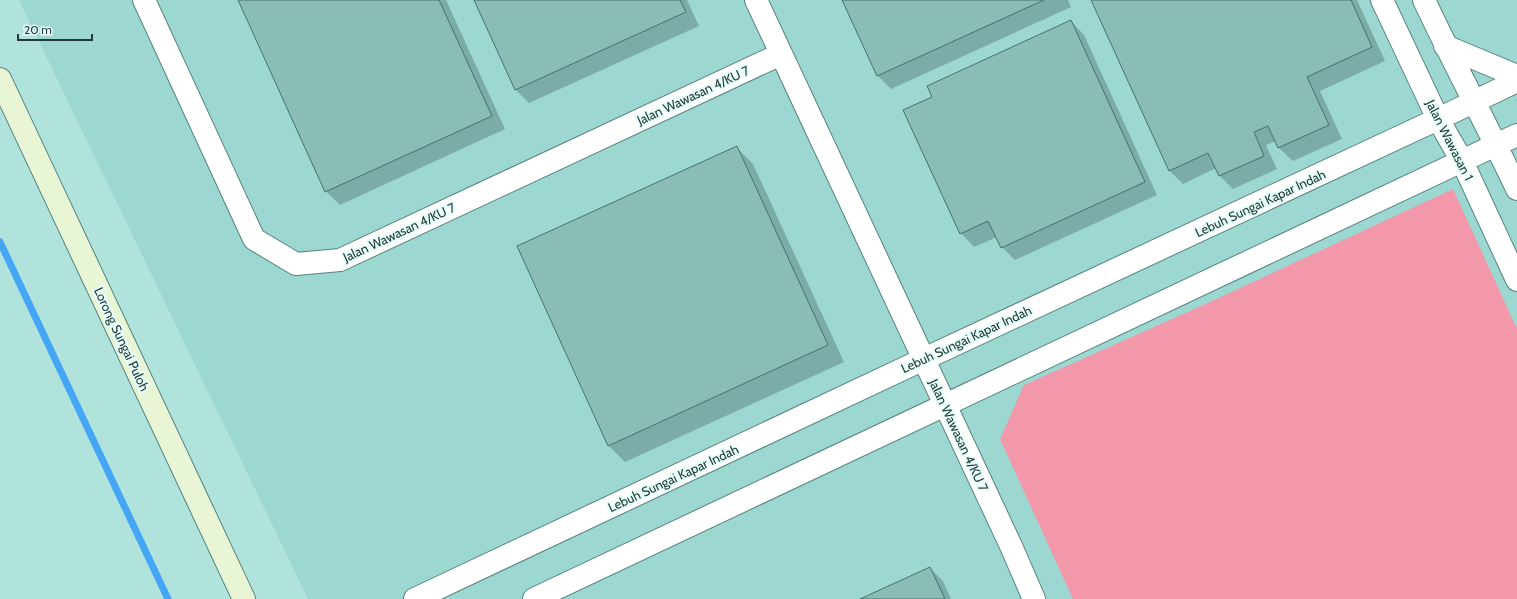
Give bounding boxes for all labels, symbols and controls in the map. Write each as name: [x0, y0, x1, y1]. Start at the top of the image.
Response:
scale bar: [18, 16, 92, 42]
text: 20 m: [24, 22, 52, 37]
street label: Jalan Wawasan 4/KU 7: [633, 62, 752, 128]
street label: Jalan Wawasan 1: [1422, 96, 1477, 183]
street label: Lebuh Sungai Kapar Indah: [1192, 166, 1328, 240]
street label: Jalan Wawasan 4/KU 7: [339, 199, 458, 265]
street label: Lorong Sungai Puloh: [91, 285, 153, 393]
street label: Lebuh Sungai Kapar Indah: [898, 302, 1034, 376]
street label: Jalan Wawasan 4/KU 7: [926, 375, 992, 494]
street label: Lebuh Sungai Kapar Indah: [605, 441, 741, 515]

